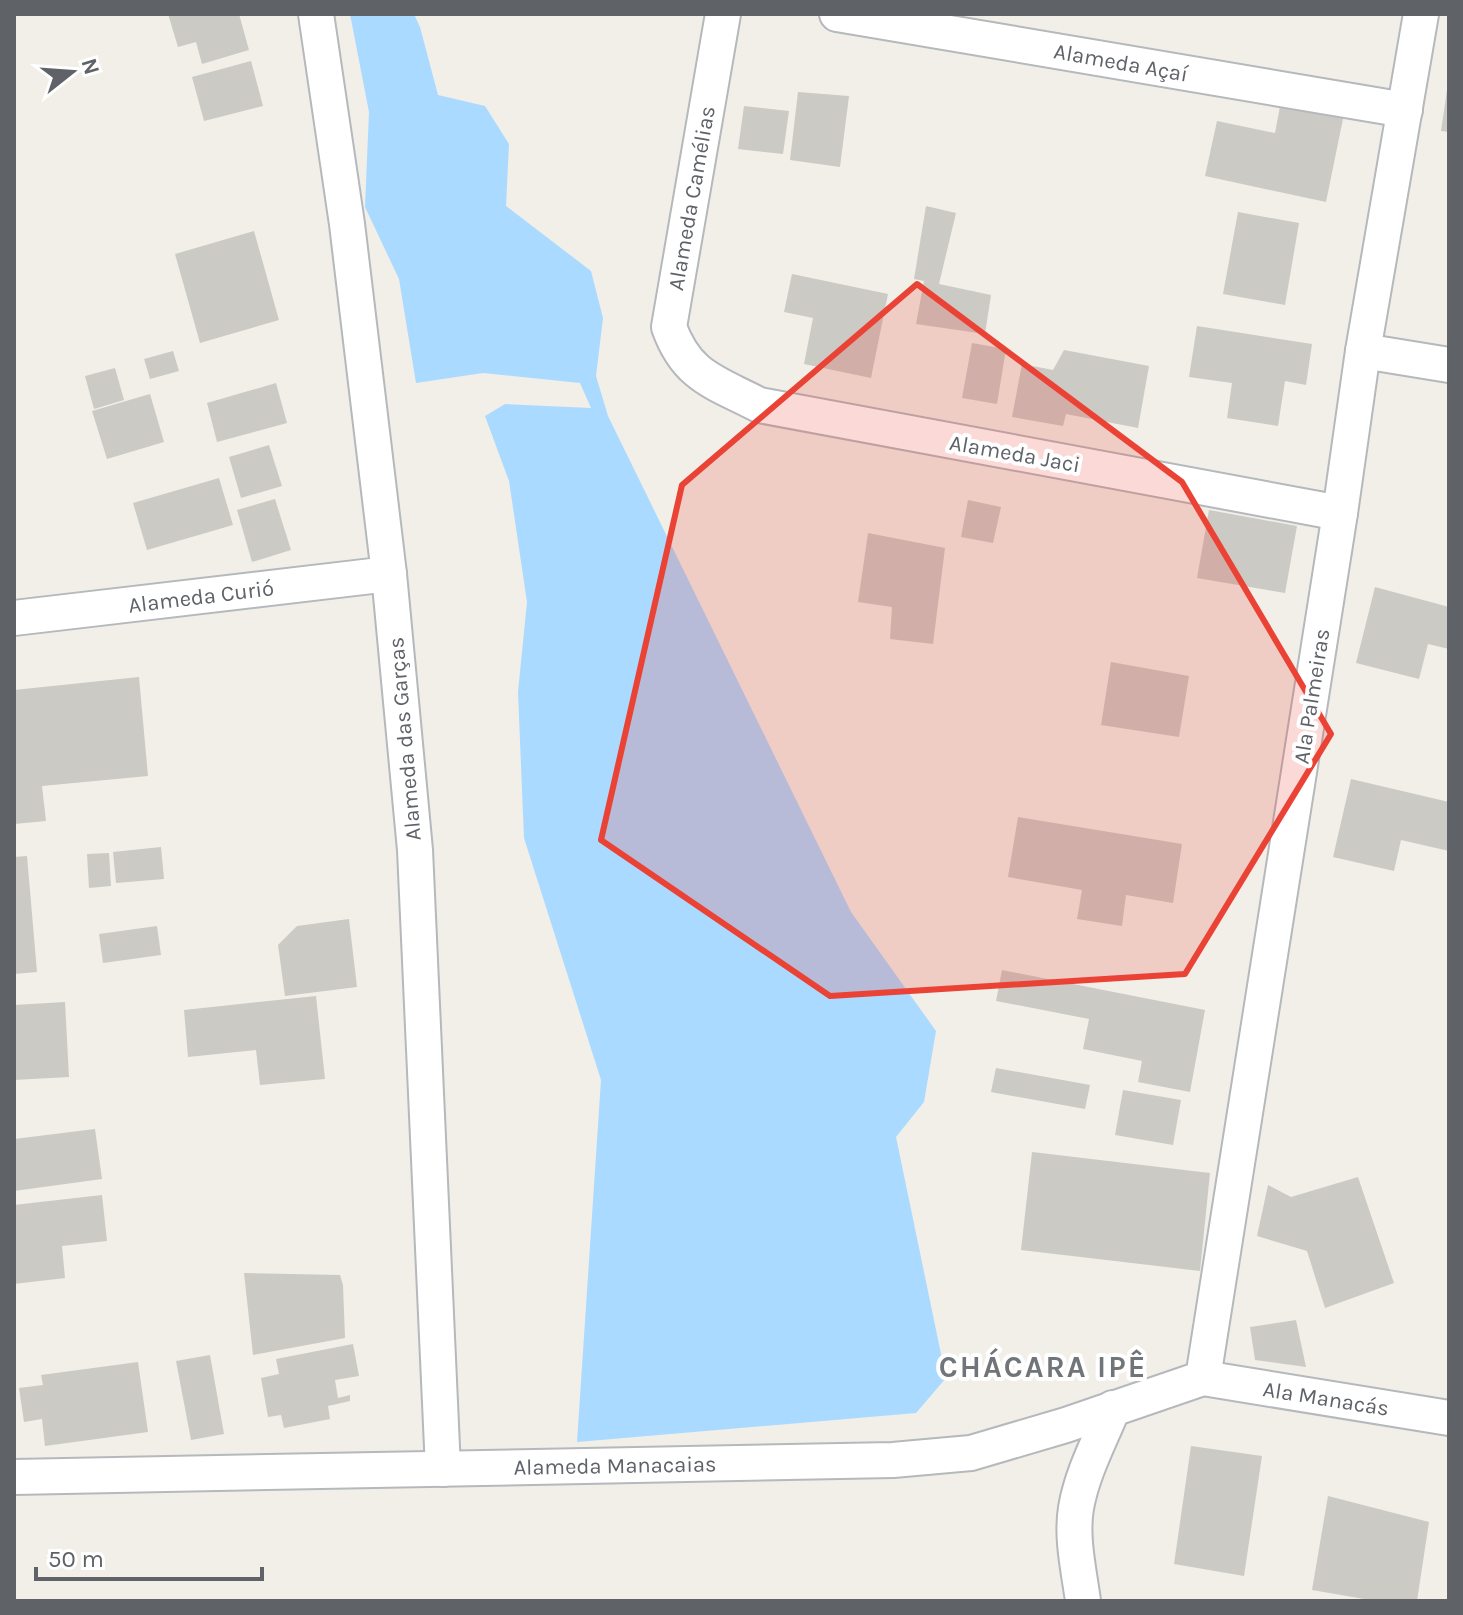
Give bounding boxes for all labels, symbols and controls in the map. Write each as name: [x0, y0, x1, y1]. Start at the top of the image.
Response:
north arrow: [32, 32, 112, 112]
street label: Alameda Açaí: [1052, 38, 1190, 88]
text: N: [75, 55, 105, 78]
street label: Alameda Camélias: [663, 104, 721, 293]
street label: Alameda Jaci: [948, 430, 1082, 478]
street label: Alameda Curió: [127, 575, 275, 619]
street label: Ala Palmeiras: [1288, 627, 1336, 766]
street label: Alameda das Garças: [383, 636, 427, 842]
district label: CHÁCARA IPÊ: [939, 1347, 1147, 1385]
street label: Ala Manacás: [1261, 1376, 1391, 1422]
street label: Alameda Manacaias: [513, 1451, 717, 1481]
scale bar: [36, 1531, 262, 1581]
text: 50 m: [48, 1545, 104, 1573]

